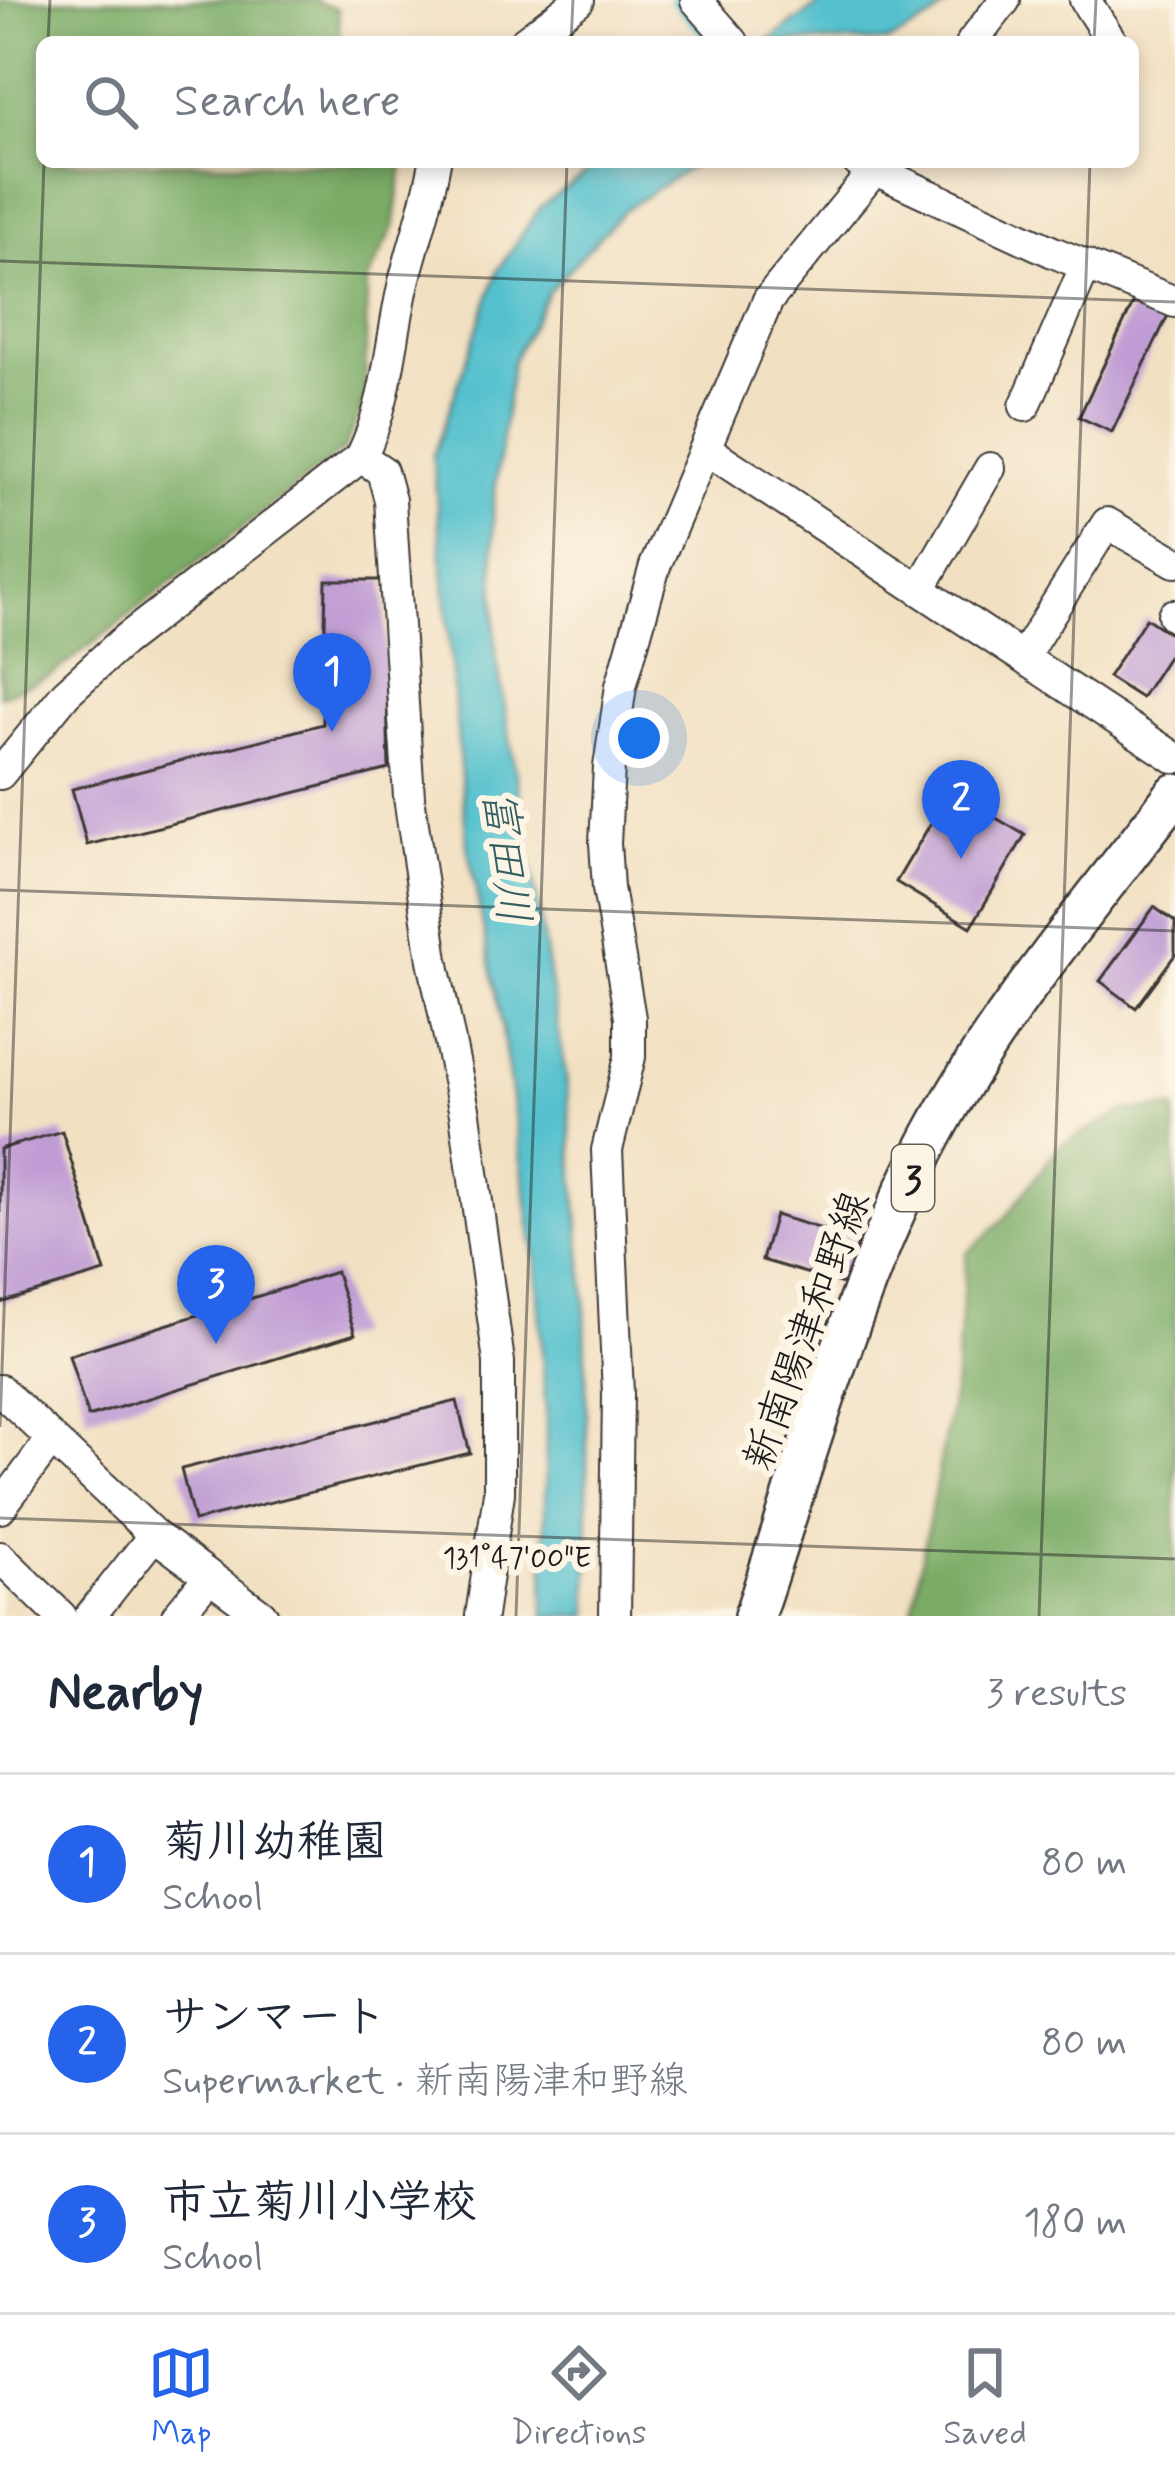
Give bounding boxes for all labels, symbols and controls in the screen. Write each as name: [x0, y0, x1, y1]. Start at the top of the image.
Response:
search box: [36, 36, 1139, 168]
icon: search: [78, 69, 144, 135]
text: Search here: [174, 73, 401, 132]
pin: 1: [293, 633, 371, 732]
your location: [609, 708, 669, 768]
pin: 2: [922, 760, 1000, 859]
water label: 富田川: [467, 786, 542, 927]
road number: 3: [892, 1145, 934, 1211]
street label: 新南陽津和野線: [732, 1184, 884, 1479]
pin: 3: [177, 1245, 255, 1344]
text: 131°47'00"E: [442, 1539, 592, 1578]
text: Nearby: [48, 1661, 203, 1727]
text: 3 results: [986, 1669, 1127, 1720]
text: 菊川幼稚園: [162, 1814, 387, 1873]
text: 1: [78, 1838, 96, 1889]
text: 80 m: [1041, 1838, 1127, 1889]
text: School: [162, 1873, 263, 1924]
text: サンマート: [162, 1989, 387, 2048]
text: 2: [77, 2018, 97, 2069]
text: 80 m: [1041, 2018, 1127, 2069]
text: Supermarket · 新南陽津和野線: [162, 2057, 688, 2108]
text: 市立菊川小学校: [162, 2174, 477, 2233]
text: 3: [78, 2198, 96, 2249]
text: 180 m: [1023, 2198, 1127, 2249]
text: School: [162, 2233, 263, 2284]
tab: Map: [148, 2340, 214, 2456]
tab: Directions: [511, 2340, 647, 2456]
tab: Saved: [943, 2340, 1027, 2456]

